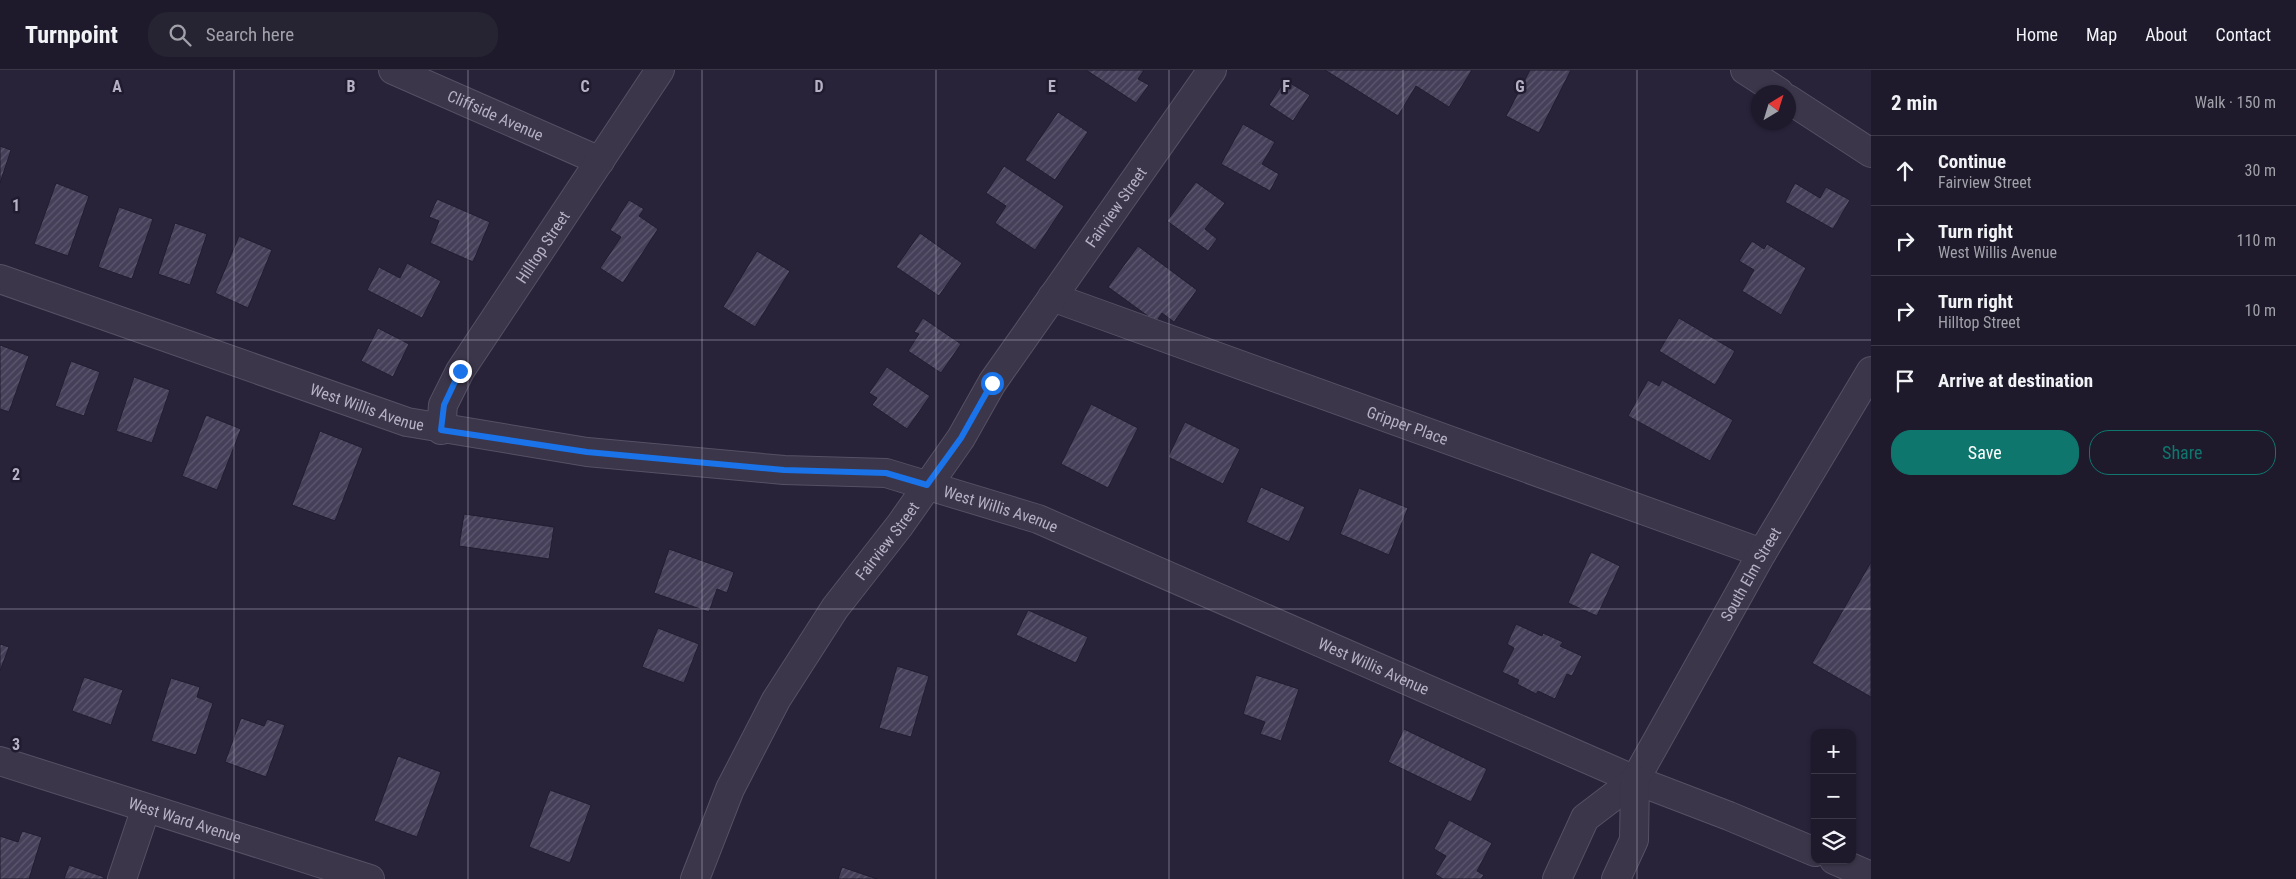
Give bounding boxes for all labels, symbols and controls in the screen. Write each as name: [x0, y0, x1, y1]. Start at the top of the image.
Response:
search box: [148, 12, 498, 57]
text: Turnpoint: [25, 21, 118, 49]
icon: search: [166, 21, 194, 49]
text: Search here: [206, 23, 294, 46]
text: Home: [2016, 24, 2058, 45]
text: Map: [2086, 24, 2117, 45]
text: About: [2145, 24, 2187, 45]
text: Contact: [2215, 24, 2271, 45]
text: A: [112, 77, 122, 96]
text: B: [347, 77, 356, 96]
text: C: [580, 77, 590, 96]
text: D: [814, 77, 824, 96]
text: E: [1048, 77, 1056, 96]
text: F: [1282, 77, 1290, 96]
text: G: [1515, 77, 1525, 96]
north arrow: [1751, 85, 1796, 130]
street label: Cliffside Avenue: [445, 86, 546, 144]
text: 2 min: [1891, 91, 1938, 115]
text: Walk · 150 m: [2195, 93, 2276, 112]
text: Continue: [1938, 150, 2006, 173]
icon: ahead: [1891, 157, 1919, 185]
text: 30 m: [2244, 161, 2276, 180]
street label: Fairview Street: [1081, 163, 1150, 251]
text: Fairview Street: [1938, 173, 2031, 192]
text: 1: [12, 196, 20, 215]
street label: Hilltop Street: [512, 207, 573, 287]
text: Turn right: [1938, 220, 2013, 243]
icon: right: [1891, 227, 1919, 255]
text: 110 m: [2237, 231, 2276, 250]
text: West Willis Avenue: [1938, 243, 2057, 262]
text: Turn right: [1938, 290, 2013, 313]
icon: right: [1891, 297, 1919, 325]
text: 10 m: [2244, 301, 2276, 320]
text: Hilltop Street: [1938, 313, 2021, 332]
route end: [449, 360, 472, 383]
icon: arrive: [1891, 367, 1919, 395]
text: Arrive at destination: [1938, 369, 2093, 392]
route start: [981, 372, 1004, 395]
street label: West Willis Avenue: [308, 379, 425, 434]
street label: Gripper Place: [1364, 402, 1451, 449]
button: Save: [1891, 430, 2079, 475]
button: Share: [2089, 430, 2276, 475]
text: 2: [12, 465, 20, 484]
street label: West Willis Avenue: [941, 481, 1061, 536]
street label: Fairview Street: [851, 498, 923, 584]
street label: South Elm Street: [1716, 523, 1785, 624]
street label: West Willis Avenue: [1315, 633, 1432, 698]
map controls: [1811, 729, 1856, 864]
button: +: [1811, 729, 1856, 774]
text: 3: [12, 735, 20, 754]
button: −: [1811, 774, 1856, 819]
street label: West Ward Avenue: [126, 793, 244, 847]
button: layers: [1811, 819, 1856, 864]

